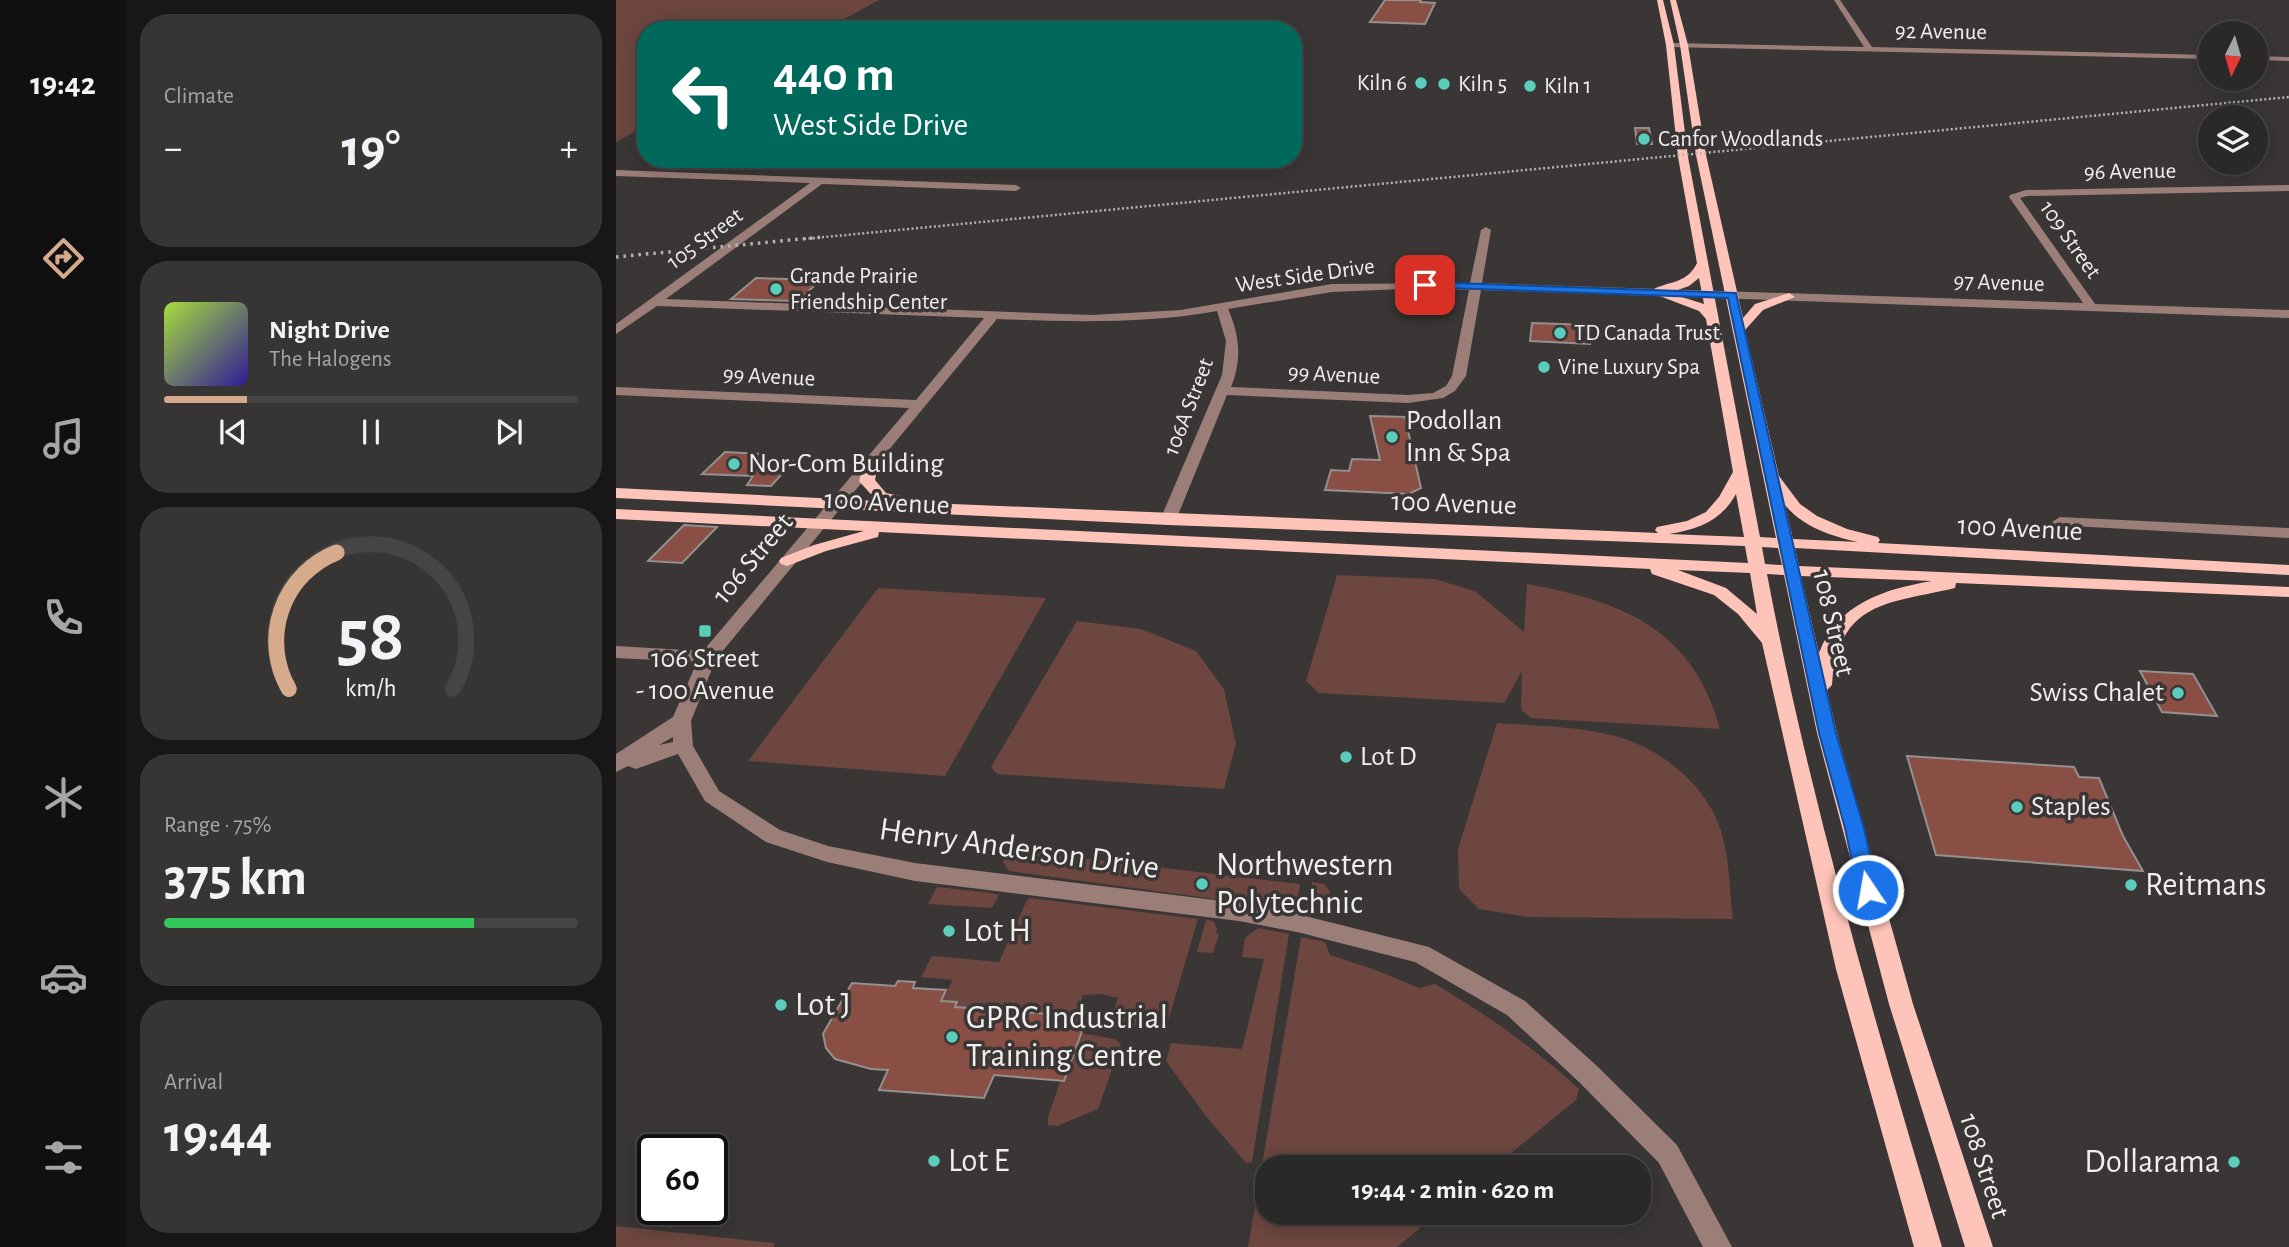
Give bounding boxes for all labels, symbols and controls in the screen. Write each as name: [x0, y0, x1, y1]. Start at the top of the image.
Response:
street label: 92 Avenue: [1895, 20, 1987, 44]
north arrow: [2198, 21, 2268, 91]
map controls: [2198, 21, 2268, 175]
icon: left: [658, 49, 749, 140]
text: 440 m: [773, 51, 895, 100]
text: 19:42: [30, 68, 96, 100]
place label: Kiln 6: [1357, 72, 1407, 95]
place label: Kiln 5: [1458, 73, 1507, 96]
marker: Kiln 6: [1413, 75, 1429, 91]
place label: Kiln 1: [1544, 75, 1591, 98]
marker: Kiln 5: [1436, 76, 1452, 92]
marker: Kiln 1: [1522, 78, 1538, 94]
text: Climate: [164, 85, 234, 108]
button: layers: [2198, 105, 2268, 175]
text: West Side Drive: [773, 109, 968, 141]
text: 19°: [341, 123, 401, 175]
place label: Canfor Woodlands: [1658, 128, 1823, 151]
text: −: [164, 130, 182, 168]
text: +: [560, 130, 578, 168]
marker: Canfor Woodlands: [1636, 131, 1652, 147]
street label: 96 Avenue: [2084, 160, 2176, 184]
street label: 109 Street: [2035, 197, 2105, 284]
street label: 105 Street: [663, 204, 748, 274]
icon: directions: [39, 234, 88, 283]
street label: West Side Drive: [1234, 255, 1376, 297]
pin: [1395, 255, 1455, 315]
place label: Grande Prairie Friendship Center: [790, 265, 948, 314]
icon: arrive: [1406, 266, 1444, 304]
street label: 97 Avenue: [1953, 270, 2045, 296]
marker: Grande Prairie Friendship Center: [768, 281, 784, 297]
text: Night Drive: [269, 317, 390, 343]
place label: TD Canada Trust: [1574, 322, 1721, 345]
marker: TD Canada Trust: [1552, 325, 1568, 341]
text: The Halogens: [269, 348, 391, 371]
street label: 106A Street: [1160, 355, 1218, 459]
place label: Vine Luxury Spa: [1558, 356, 1700, 379]
marker: Vine Luxury Spa: [1536, 359, 1552, 375]
street label: 99 Avenue: [1287, 361, 1381, 389]
street label: 99 Avenue: [722, 363, 816, 391]
place label: Podollan Inn & Spa: [1406, 407, 1511, 467]
icon: previous: [214, 413, 252, 451]
icon: pause: [352, 413, 390, 451]
icon: next: [490, 413, 528, 451]
icon: music: [39, 414, 88, 463]
marker: Podollan Inn & Spa: [1384, 429, 1400, 445]
place label: Nor-Com Building: [748, 450, 944, 478]
marker: Nor-Com Building: [726, 456, 742, 472]
street label: 100 Avenue: [824, 486, 950, 520]
street label: 100 Avenue: [1391, 488, 1517, 520]
street label: 106 Street: [708, 509, 799, 609]
street label: 100 Avenue: [1957, 512, 2083, 546]
street label: 108 Street: [1807, 567, 1859, 679]
icon: phone: [39, 593, 88, 642]
text: 58: [337, 602, 405, 675]
marker: 106 Street - 100 Avenue: [697, 623, 713, 639]
place label: 106 Street - 100 Avenue: [636, 645, 774, 705]
text: km/h: [345, 676, 397, 701]
place label: Swiss Chalet: [2030, 679, 2164, 707]
marker: Swiss Chalet: [2170, 685, 2186, 701]
place label: Lot D: [1360, 743, 1417, 771]
marker: Lot D: [1338, 749, 1354, 765]
icon: climate: [39, 773, 88, 822]
place label: Staples: [2031, 793, 2111, 821]
marker: Staples: [2009, 799, 2025, 815]
street label: Henry Anderson Drive: [877, 813, 1161, 885]
text: Range · 75%: [164, 814, 271, 837]
place label: Northwestern Polytechnic: [1216, 849, 1394, 920]
text: 375 km: [164, 852, 307, 904]
position arrow: [1831, 853, 1905, 927]
place label: Reitmans: [2145, 869, 2266, 902]
marker: Northwestern Polytechnic: [1194, 876, 1210, 892]
marker: Reitmans: [2123, 877, 2139, 893]
place label: Lot H: [963, 915, 1031, 948]
marker: Lot H: [941, 923, 957, 939]
icon: car: [39, 953, 88, 1002]
place label: Lot J: [795, 989, 851, 1022]
marker: Lot J: [773, 997, 789, 1013]
place label: GPRC Industrial Training Centre: [966, 1002, 1168, 1073]
marker: GPRC Industrial Training Centre: [944, 1029, 960, 1045]
text: Arrival: [164, 1071, 223, 1094]
text: 19:44: [164, 1109, 272, 1161]
street label: 108 Street: [1954, 1110, 2014, 1222]
icon: filters: [39, 1133, 88, 1182]
speed limit sign: 60: [637, 1134, 728, 1225]
place label: Lot E: [948, 1145, 1009, 1178]
place label: Dollarama: [2084, 1146, 2220, 1179]
marker: Lot E: [926, 1153, 942, 1169]
marker: Dollarama: [2226, 1154, 2242, 1170]
text: 19:44 · 2 min · 620 m: [1352, 1177, 1554, 1203]

